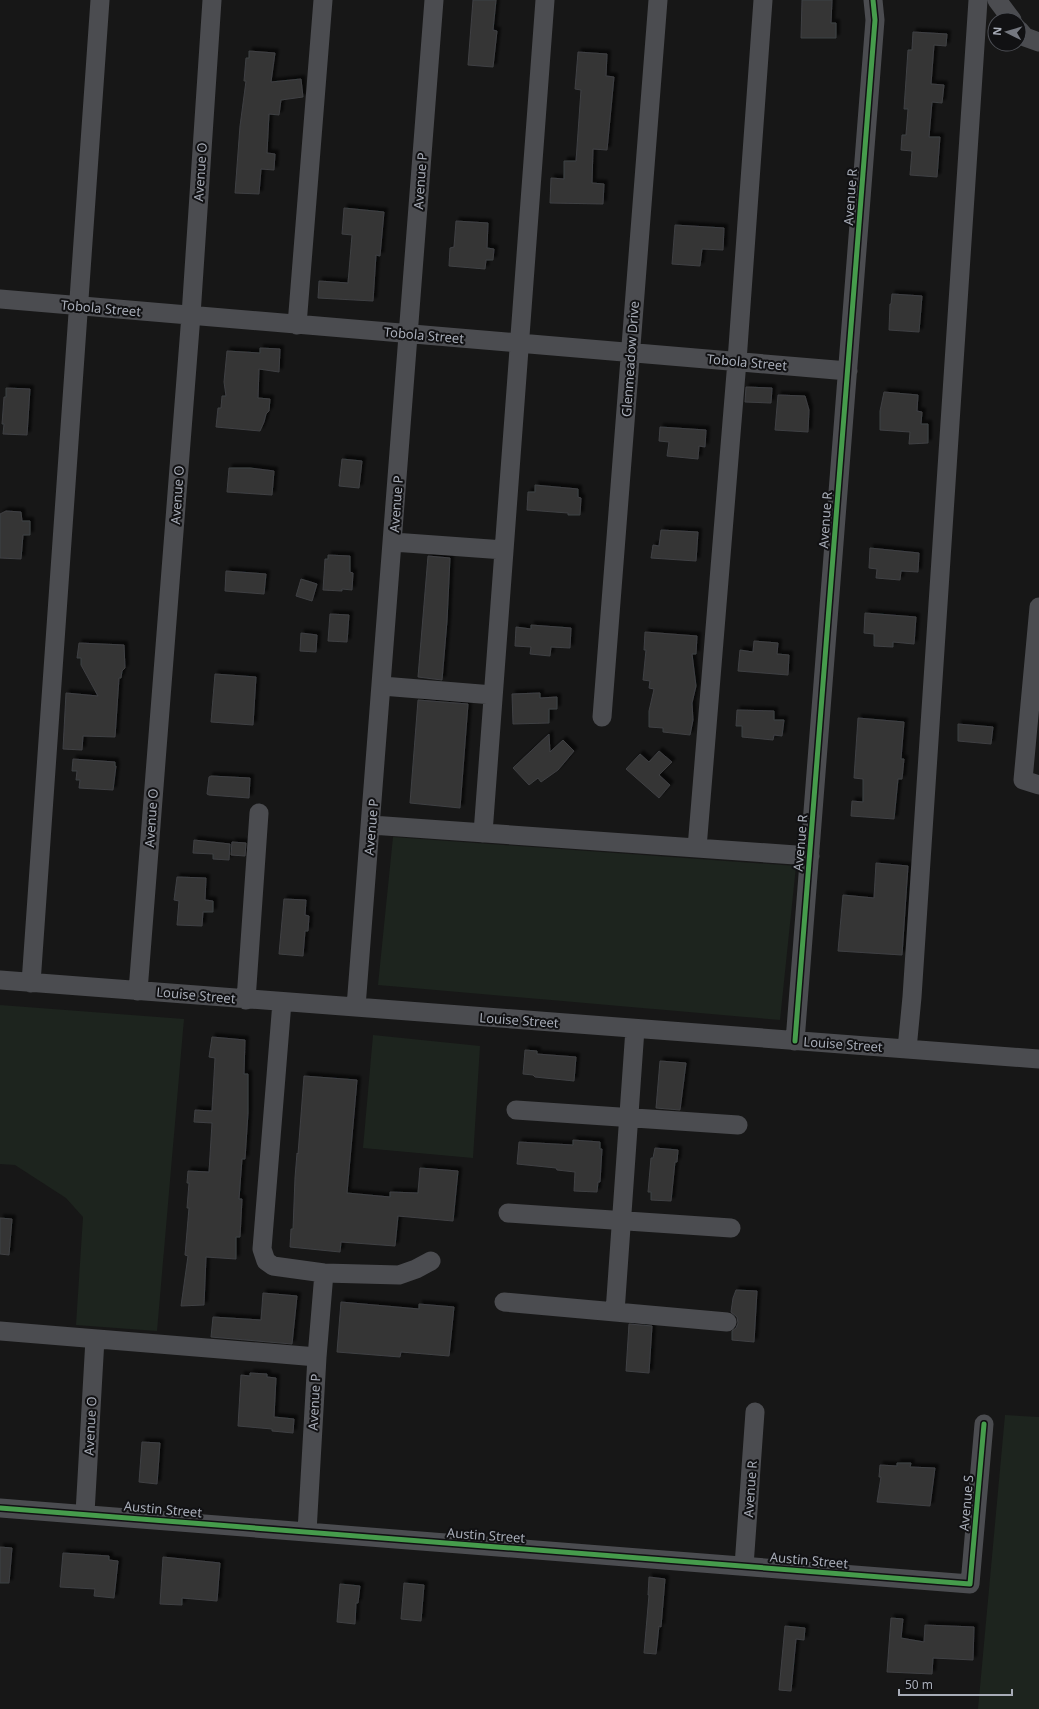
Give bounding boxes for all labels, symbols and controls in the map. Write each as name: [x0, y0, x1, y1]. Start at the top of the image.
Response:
north arrow: [987, 12, 1027, 52]
text: N: [989, 26, 1004, 36]
street label: Avenue O: [189, 142, 211, 202]
street label: Avenue P: [409, 152, 431, 210]
street label: Avenue R: [839, 168, 861, 226]
street label: Tobola Street: [60, 296, 142, 320]
street label: Glenmeadow Drive: [617, 300, 643, 418]
street label: Tobola Street: [383, 323, 465, 347]
street label: Tobola Street: [706, 350, 788, 374]
street label: Avenue O: [166, 465, 188, 525]
street label: Avenue P: [385, 475, 407, 533]
street label: Avenue R: [814, 491, 836, 549]
street label: Avenue O: [140, 788, 162, 848]
street label: Avenue P: [360, 798, 382, 856]
street label: Avenue R: [789, 814, 811, 872]
street label: Louise Street: [156, 983, 237, 1007]
street label: Louise Street: [479, 1008, 559, 1032]
street label: Louise Street: [803, 1032, 883, 1056]
street label: Avenue P: [304, 1373, 324, 1431]
street label: Avenue O: [79, 1396, 101, 1456]
street label: Avenue R: [739, 1460, 761, 1518]
street label: Avenue S: [955, 1474, 977, 1532]
street label: Austin Street: [123, 1497, 203, 1521]
street label: Austin Street: [446, 1523, 526, 1547]
street label: Austin Street: [769, 1548, 849, 1572]
scale bar: [899, 1671, 1012, 1697]
text: 50 m: [905, 1676, 933, 1693]

